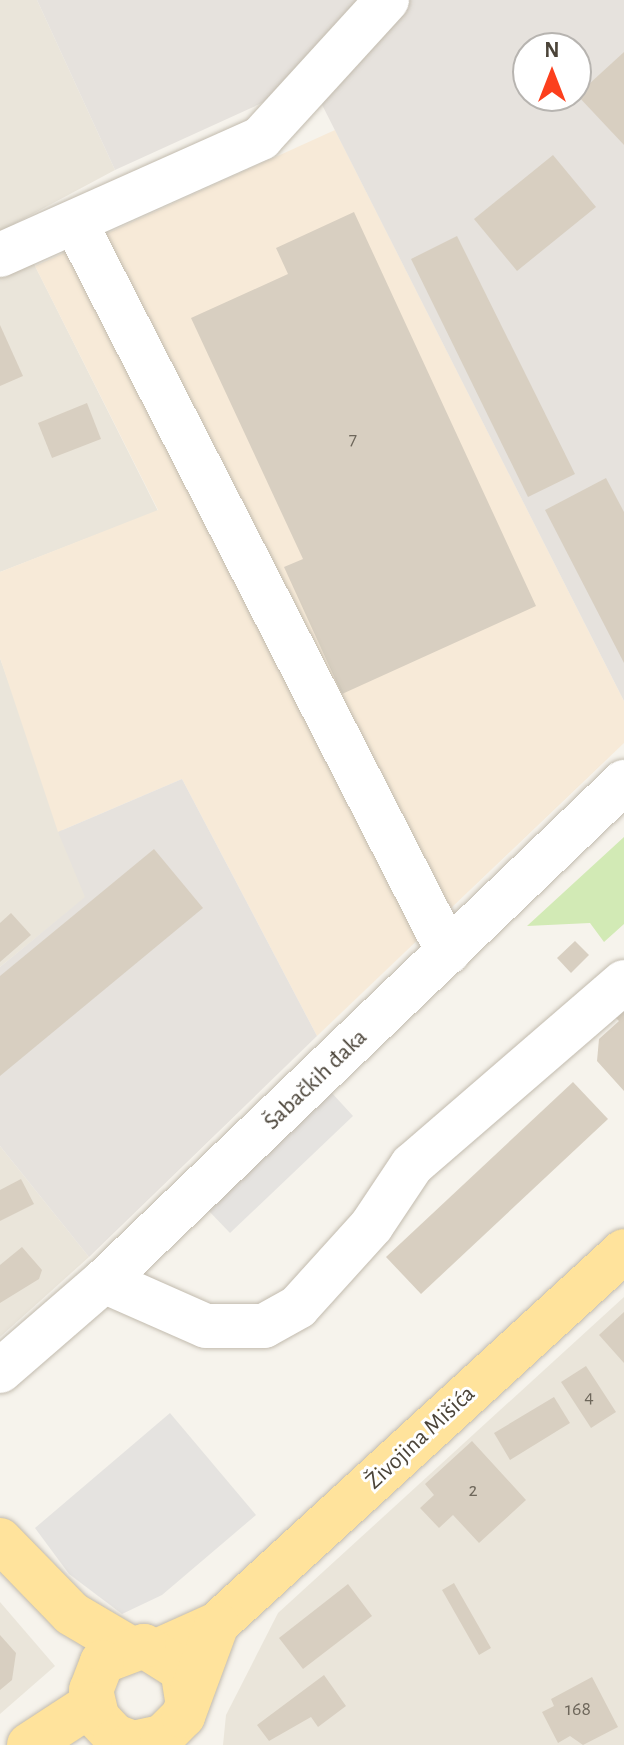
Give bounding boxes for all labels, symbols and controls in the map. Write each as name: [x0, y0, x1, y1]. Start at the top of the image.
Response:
north arrow: [512, 32, 592, 112]
text: N: [544, 39, 560, 61]
house number: 7: [349, 427, 357, 451]
street label: Šabačkih đaka: [258, 1023, 374, 1137]
street label: Živojina Mišića: [360, 1380, 482, 1496]
house number: 4: [584, 1385, 594, 1409]
house number: 2: [468, 1478, 478, 1502]
house number: 168: [565, 1697, 591, 1721]

